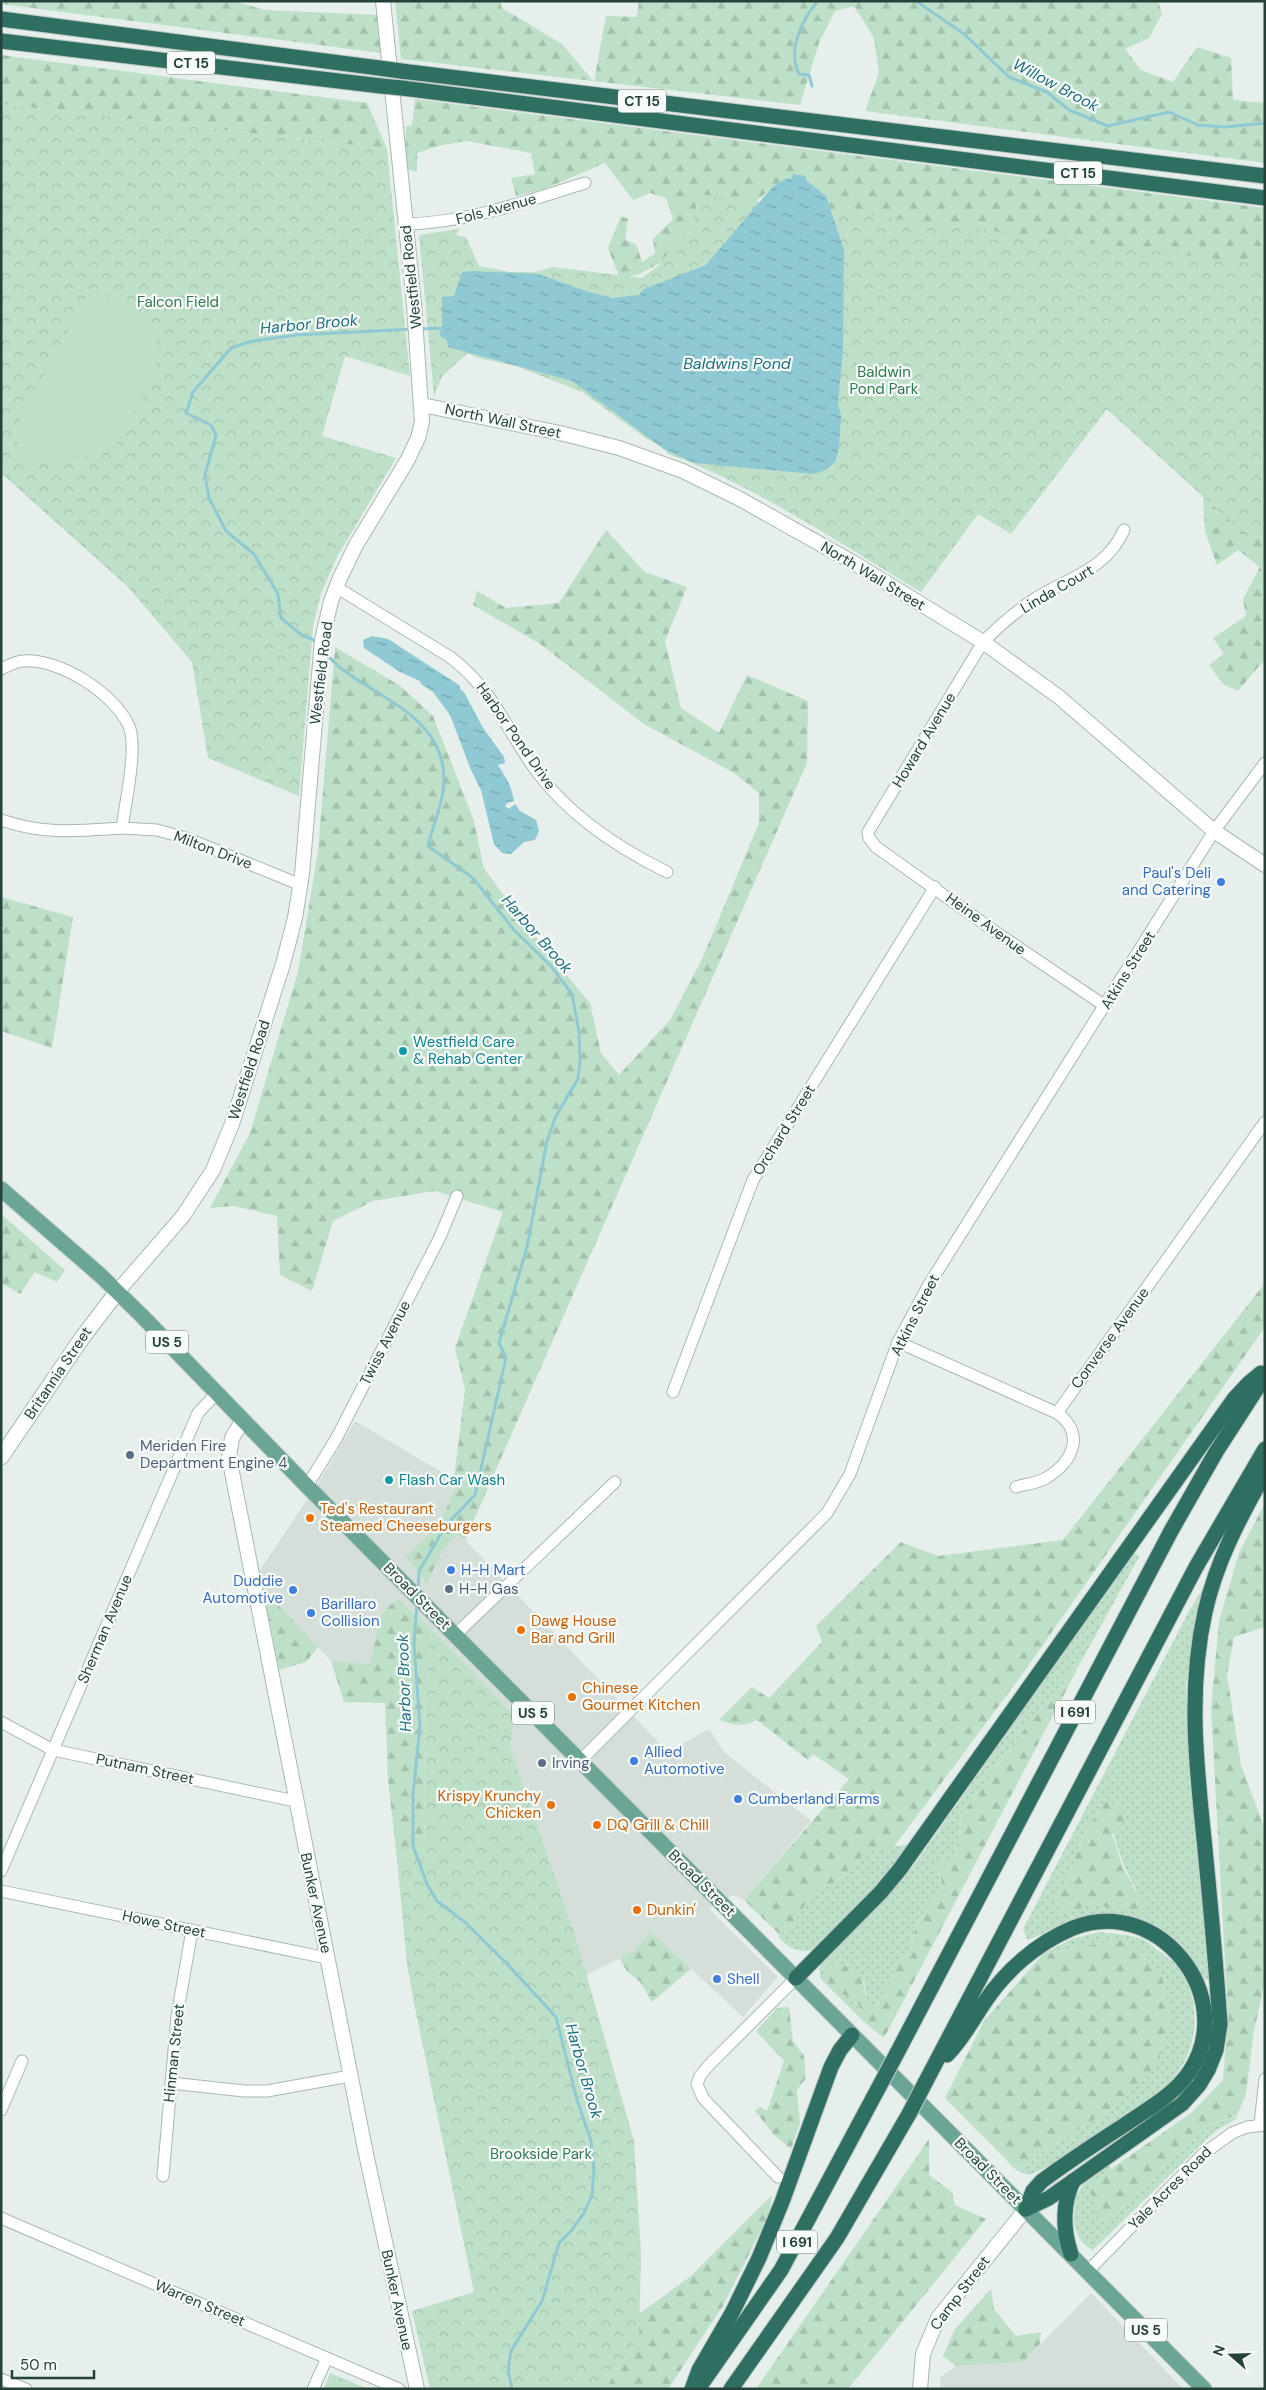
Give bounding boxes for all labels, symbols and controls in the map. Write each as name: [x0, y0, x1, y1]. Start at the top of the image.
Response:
road number: CT 15: [167, 52, 215, 74]
water label: Willow Brook: [1009, 53, 1104, 117]
road number: CT 15: [618, 90, 666, 112]
road number: CT 15: [1054, 162, 1102, 184]
street label: Fols Avenue: [454, 189, 538, 229]
street label: Westfield Road: [396, 224, 426, 330]
park label: Falcon Field: [137, 292, 219, 312]
water label: Harbor Brook: [259, 309, 360, 339]
water label: Baldwins Pond: [683, 353, 792, 374]
park label: Baldwin Pond Park: [850, 362, 919, 399]
street label: North Wall Street: [443, 399, 563, 443]
street label: North Wall Street: [817, 537, 929, 615]
street label: Linda Court: [1017, 560, 1097, 618]
street label: Westfield Road: [305, 620, 337, 726]
street label: Harbor Pond Drive: [472, 678, 560, 794]
street label: Howard Avenue: [888, 689, 960, 791]
street label: Milton Drive: [171, 826, 255, 874]
place label: Paul's Deli and Catering: [1122, 863, 1211, 900]
marker: Paul's Deli and Catering: [1215, 876, 1227, 888]
street label: Heine Avenue: [942, 888, 1030, 960]
water label: Harbor Brook: [497, 890, 578, 979]
street label: Atkins Street: [1096, 927, 1160, 1013]
street label: Westfield Road: [223, 1017, 275, 1123]
place label: Westfield Care & Rehab Center: [413, 1032, 523, 1069]
marker: Westfield Care & Rehab Center: [397, 1045, 409, 1057]
street label: Orchard Street: [748, 1081, 820, 1179]
street label: Atkins Street: [886, 1271, 944, 1359]
street label: Converse Avenue: [1066, 1283, 1154, 1393]
street label: Twiss Avenue: [355, 1297, 415, 1389]
street label: Britannia Street: [20, 1323, 96, 1423]
road number: US 5: [146, 1330, 188, 1354]
place label: Meriden Fire Department Engine 4: [140, 1436, 287, 1473]
marker: Meriden Fire Department Engine 4: [124, 1449, 136, 1461]
place label: Flash Car Wash: [399, 1470, 505, 1490]
marker: Flash Car Wash: [383, 1474, 395, 1486]
place label: Ted's Restaurant Steamed Cheeseburgers: [320, 1499, 492, 1536]
marker: Ted's Restaurant Steamed Cheeseburgers: [304, 1512, 316, 1524]
street label: Broad Street: [379, 1558, 455, 1634]
place label: H-H Mart: [461, 1560, 526, 1580]
marker: H-H Mart: [445, 1564, 457, 1576]
street label: Sherman Avenue: [73, 1571, 137, 1687]
place label: Duddie Automotive: [203, 1571, 283, 1608]
place label: H-H Gas: [459, 1579, 519, 1599]
marker: H-H Gas: [443, 1583, 455, 1595]
marker: Duddie Automotive: [287, 1584, 299, 1596]
place label: Barillaro Collision: [321, 1594, 380, 1631]
marker: Barillaro Collision: [305, 1607, 317, 1619]
place label: Dawg House Bar and Grill: [531, 1611, 617, 1648]
marker: Dawg House Bar and Grill: [515, 1624, 527, 1636]
water label: Harbor Brook: [392, 1633, 416, 1732]
place label: Chinese Gourmet Kitchen: [582, 1678, 700, 1715]
marker: Chinese Gourmet Kitchen: [566, 1691, 578, 1703]
road number: I 691: [1055, 1700, 1095, 1724]
road number: US 5: [512, 1702, 554, 1725]
place label: Allied Automotive: [644, 1742, 724, 1779]
street label: Putnam Street: [94, 1749, 196, 1789]
place label: Irving: [552, 1753, 590, 1773]
marker: Allied Automotive: [628, 1755, 640, 1767]
marker: Irving: [536, 1757, 548, 1769]
place label: Krispy Krunchy Chicken: [438, 1786, 542, 1823]
place label: Cumberland Farms: [748, 1789, 880, 1809]
marker: Cumberland Farms: [732, 1793, 744, 1805]
marker: Krispy Krunchy Chicken: [545, 1799, 557, 1811]
place label: DQ Grill & Chill: [607, 1815, 709, 1835]
marker: DQ Grill & Chill: [591, 1819, 603, 1831]
street label: Broad Street: [664, 1845, 740, 1921]
street label: Bunker Avenue: [296, 1851, 336, 1955]
place label: Dunkin': [647, 1900, 696, 1920]
marker: Dunkin': [631, 1904, 643, 1916]
street label: Howe Street: [120, 1905, 208, 1943]
place label: Shell: [727, 1969, 760, 1989]
marker: Shell: [711, 1973, 723, 1985]
street label: Hinman Street: [159, 2003, 189, 2103]
water label: Harbor Brook: [560, 2021, 608, 2122]
street label: Broad Street: [950, 2133, 1026, 2209]
street label: Yale Acres Road: [1124, 2142, 1216, 2234]
park label: Brookside Park: [490, 2144, 592, 2164]
road number: I 691: [777, 2230, 817, 2254]
street label: Bunker Avenue: [377, 2248, 417, 2352]
street label: Camp Street: [925, 2252, 995, 2334]
street label: Warren Street: [152, 2275, 248, 2331]
road number: US 5: [1125, 2318, 1167, 2342]
north arrow: [1206, 2330, 1256, 2380]
text: N: [1209, 2343, 1229, 2358]
scale bar: [12, 2348, 95, 2380]
text: 50 m: [20, 2355, 57, 2375]

